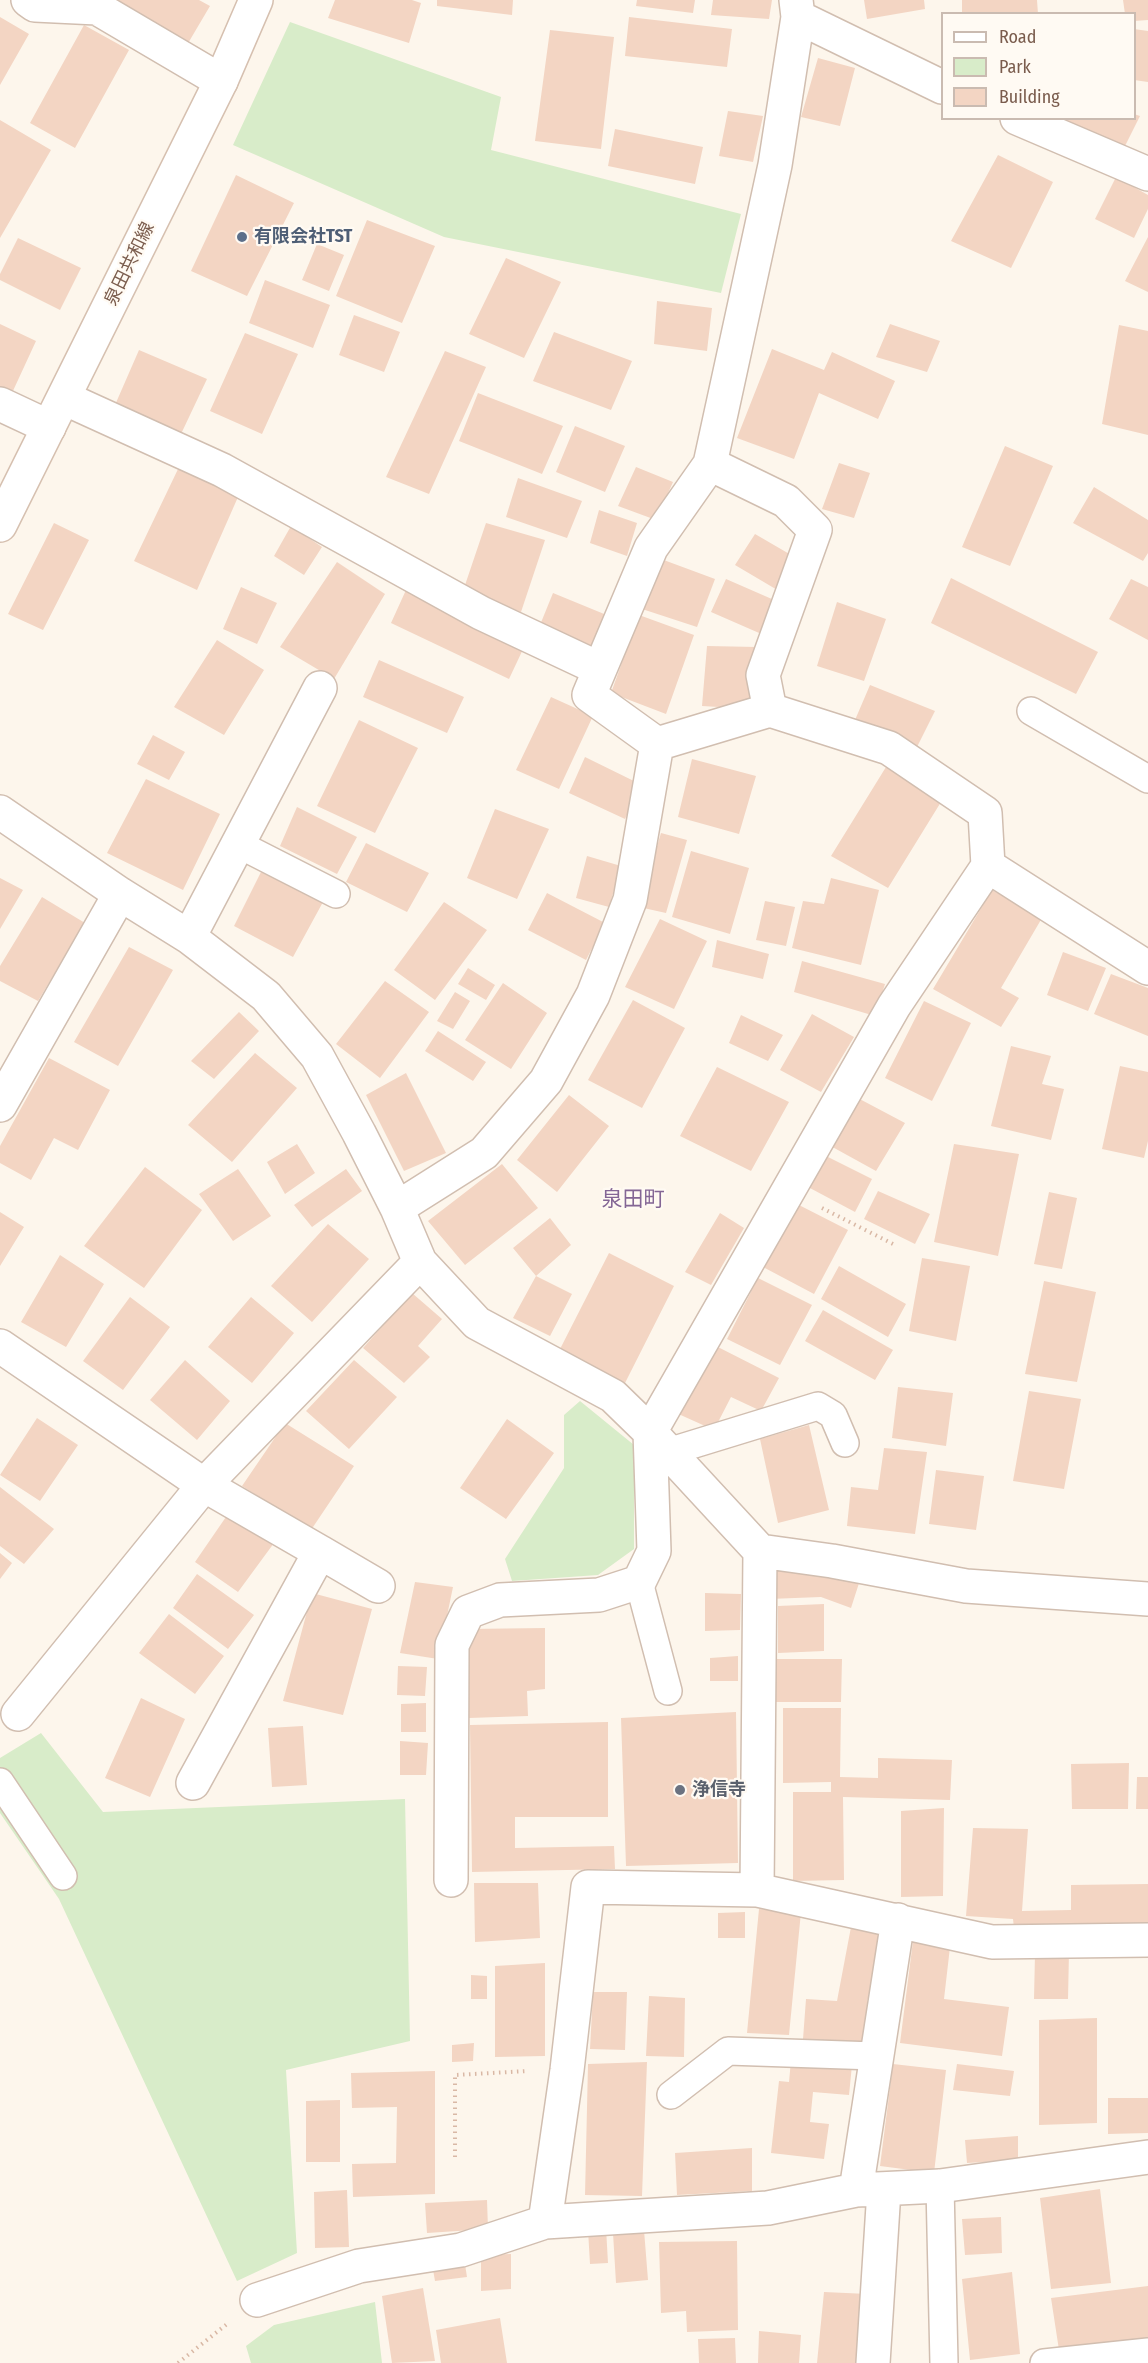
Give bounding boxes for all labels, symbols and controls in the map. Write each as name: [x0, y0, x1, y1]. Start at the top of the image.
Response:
legend: [941, 12, 1136, 120]
text: Road: [999, 26, 1036, 48]
text: Park: [999, 56, 1031, 78]
text: Building: [999, 86, 1060, 108]
street label: 泉田共和線: [101, 219, 159, 309]
place label: 有限会社TST: [254, 226, 352, 248]
marker: 有限会社TST: [235, 230, 249, 244]
district label: 泉田町: [602, 1187, 664, 1213]
place label: 浄信寺: [692, 1779, 746, 1801]
marker: 浄信寺: [673, 1783, 687, 1797]

